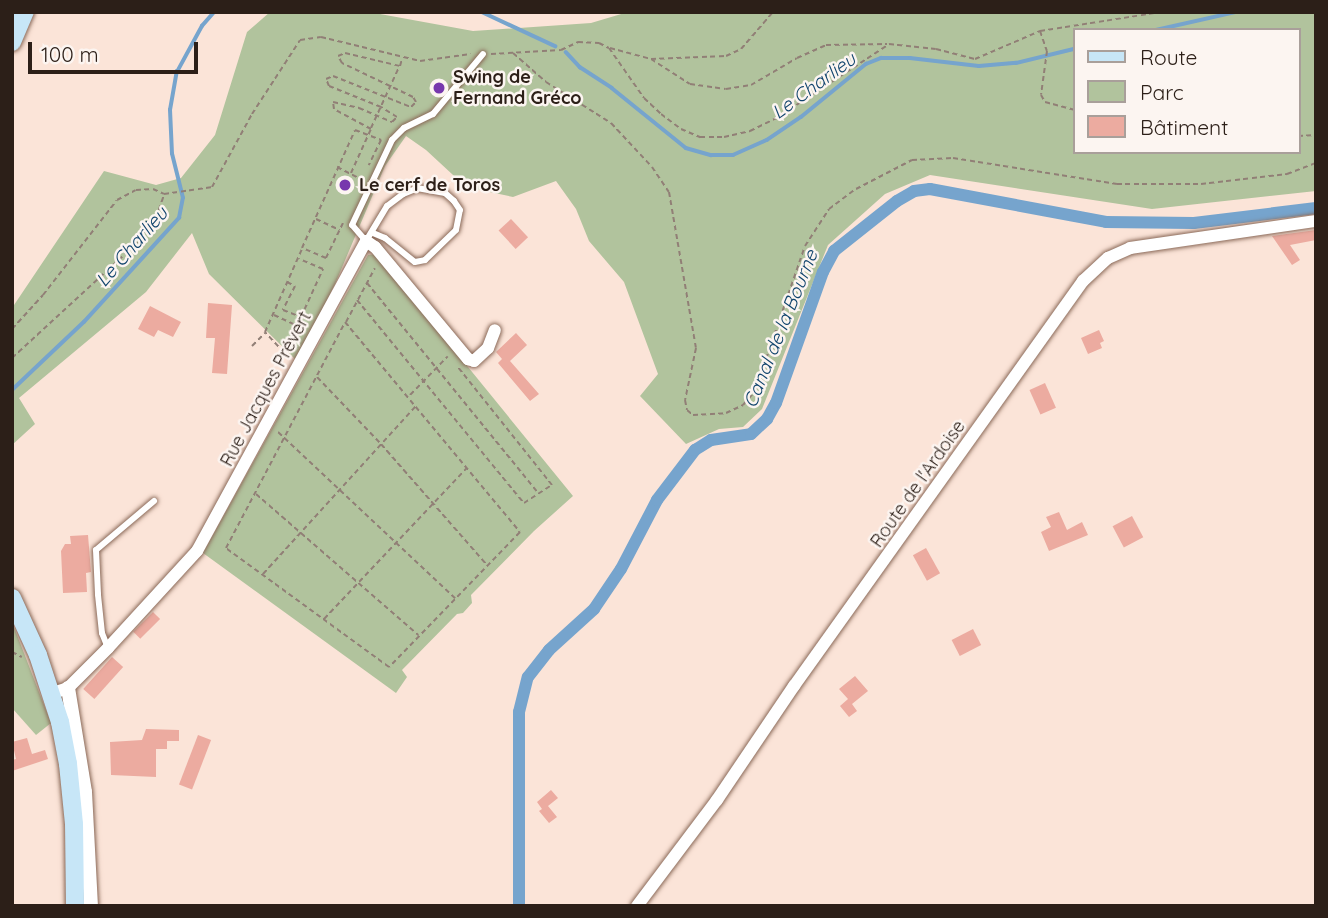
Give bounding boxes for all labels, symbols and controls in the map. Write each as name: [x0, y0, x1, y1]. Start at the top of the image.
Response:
scale bar: [32, 28, 201, 72]
legend: [1072, 28, 1300, 154]
text: 100 m: [41, 41, 99, 67]
text: Route: [1140, 44, 1197, 70]
water label: Le Charlieu: [768, 48, 860, 124]
place label: Swing de Fernand Gréco: [453, 67, 582, 110]
text: Parc: [1140, 79, 1184, 105]
marker: Swing de Fernand Gréco: [431, 80, 447, 96]
text: Bâtiment: [1140, 114, 1228, 140]
place label: Le cerf de Toros: [359, 174, 500, 196]
marker: Le cerf de Toros: [337, 177, 353, 193]
water label: Le Charlieu: [91, 203, 173, 291]
water label: Canal de la Bourne: [739, 247, 823, 411]
street label: Rue Jacques Prévert: [216, 308, 316, 470]
street label: Route de l'Ardoise: [866, 416, 970, 552]

